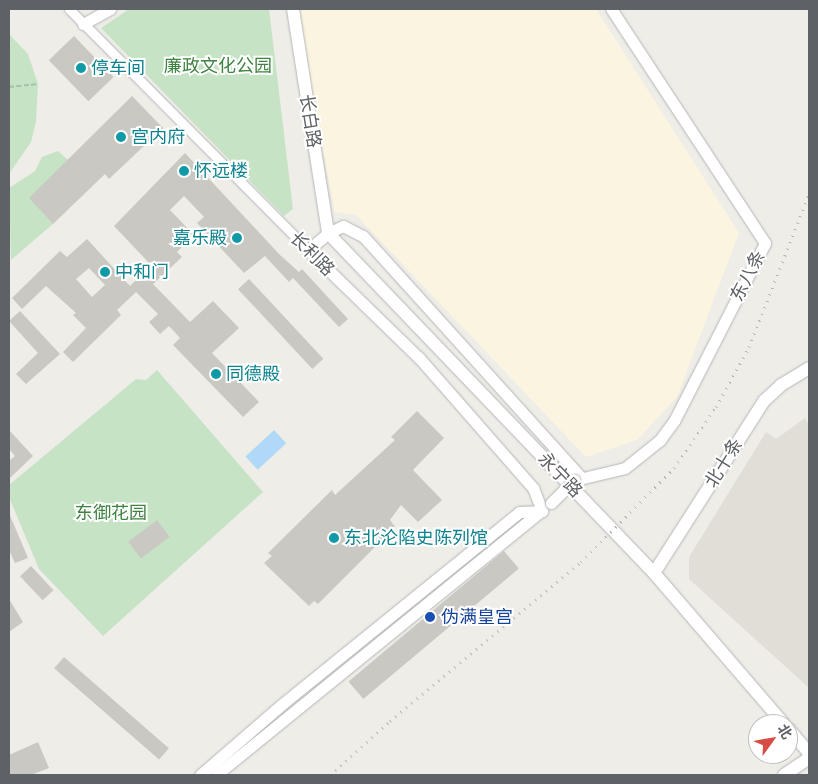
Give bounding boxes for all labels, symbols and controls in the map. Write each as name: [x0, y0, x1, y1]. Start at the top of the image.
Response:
park label: 廉政文化公园: [164, 55, 272, 77]
place label: 停车间: [91, 57, 145, 79]
marker: 停车间: [75, 62, 87, 74]
street label: 长白路: [295, 93, 325, 149]
place label: 宫内府: [131, 126, 185, 148]
marker: 宫内府: [115, 131, 127, 143]
place label: 怀远楼: [194, 160, 248, 182]
marker: 怀远楼: [178, 165, 190, 177]
place label: 嘉乐殿: [173, 227, 227, 249]
street label: 长利路: [285, 227, 339, 281]
marker: 嘉乐殿: [231, 232, 243, 244]
street label: 东八条: [726, 247, 770, 305]
place label: 中和门: [115, 261, 169, 283]
marker: 中和门: [99, 266, 111, 278]
place label: 同德殿: [226, 363, 280, 385]
marker: 同德殿: [210, 368, 222, 380]
street label: 北十条: [701, 434, 747, 492]
street label: 永宁路: [533, 448, 587, 502]
park label: 东御花园: [75, 502, 147, 524]
place label: 东北沦陷史陈列馆: [344, 527, 488, 549]
marker: 东北沦陷史陈列馆: [328, 532, 340, 544]
place label: 伪满皇宫: [441, 606, 513, 628]
marker: 伪满皇宫: [423, 610, 437, 624]
north arrow: [748, 714, 798, 764]
text: 北: [773, 720, 797, 743]

